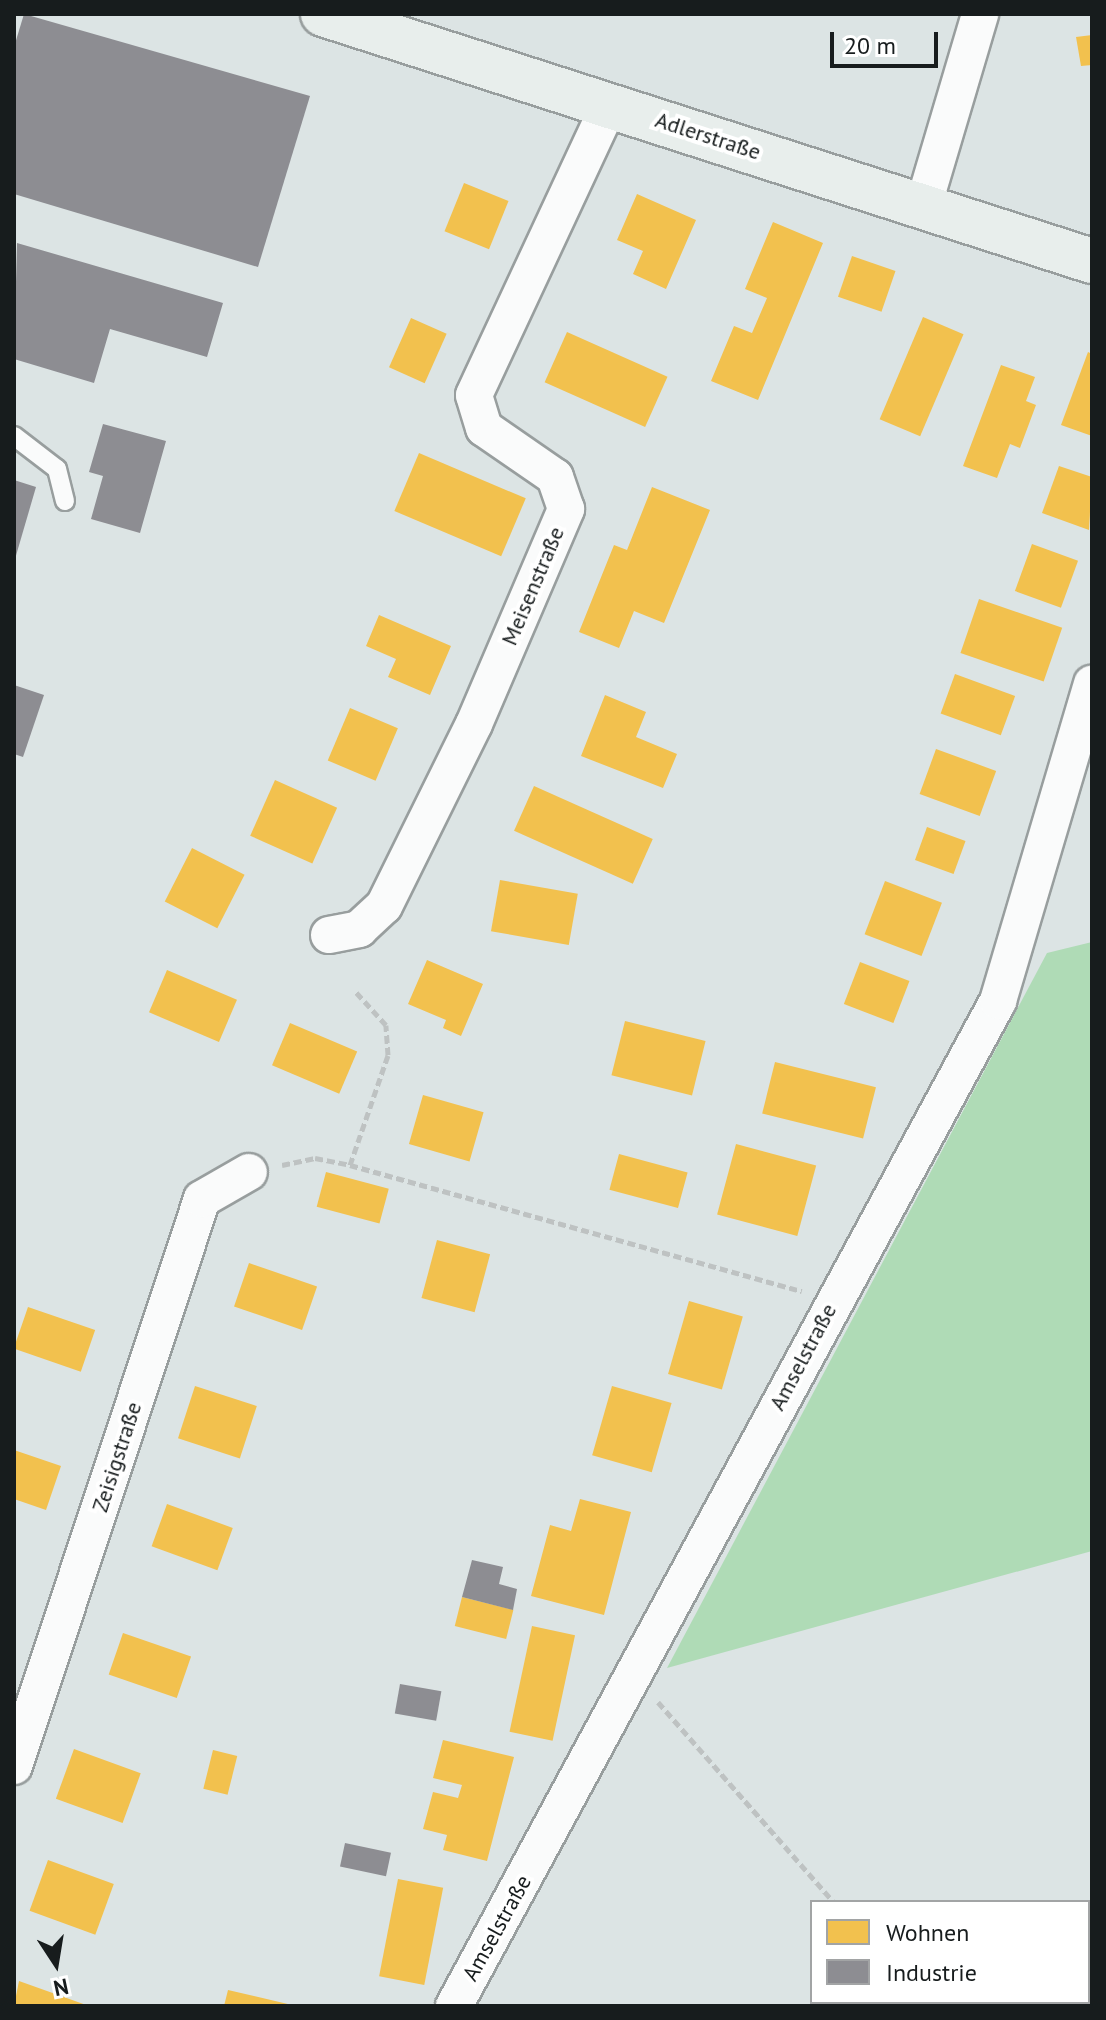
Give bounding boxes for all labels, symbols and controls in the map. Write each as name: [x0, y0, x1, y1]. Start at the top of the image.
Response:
scale bar: [834, 16, 942, 66]
text: 20 m: [844, 30, 896, 61]
street label: Adlerstraße: [652, 107, 764, 165]
street label: Meisenstraße: [496, 523, 570, 649]
street label: Amselstraße: [764, 1299, 842, 1415]
street label: Zeisigstraße: [87, 1399, 147, 1515]
street label: Amselstraße: [457, 1870, 537, 1986]
legend: [810, 1900, 1090, 2004]
text: Wohnen: [886, 1917, 969, 1948]
north arrow: [16, 1924, 96, 2004]
text: Industrie: [886, 1957, 977, 1988]
text: N: [51, 1972, 71, 2003]

